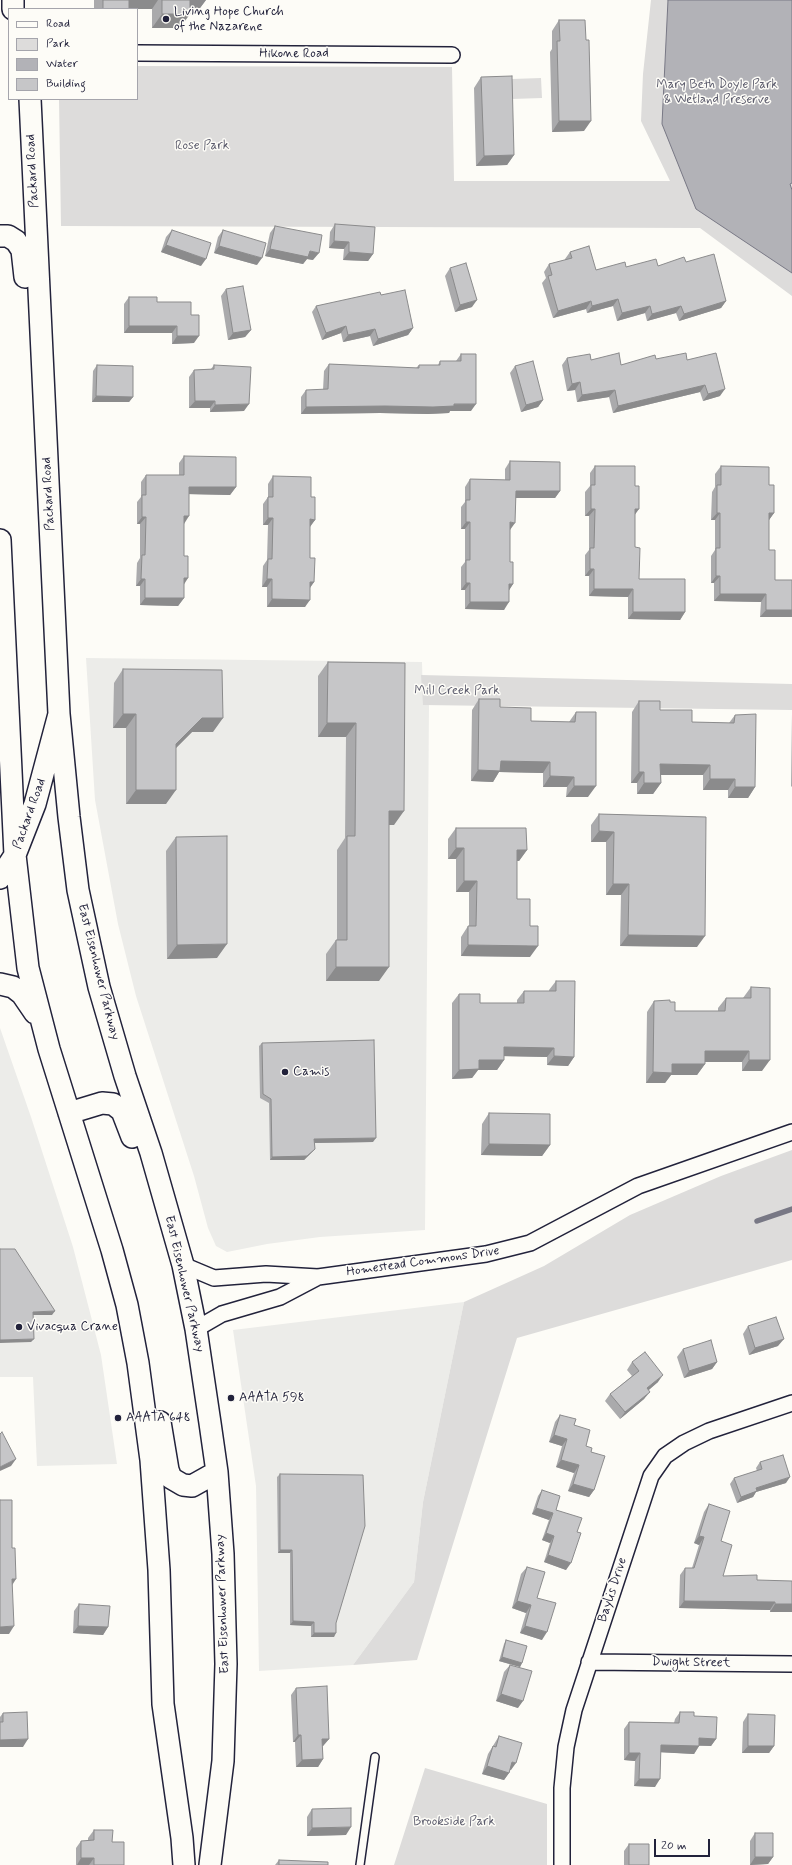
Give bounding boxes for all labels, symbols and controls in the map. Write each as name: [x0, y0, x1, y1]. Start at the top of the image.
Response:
place label: Living Hope Church of the Nazarene: [174, 4, 284, 35]
legend: [8, 8, 138, 100]
marker: Living Hope Church of the Nazarene: [161, 14, 171, 24]
text: Road: [46, 16, 70, 32]
text: Park: [46, 36, 70, 52]
street label: Hikone Road: [259, 46, 329, 62]
text: Water: [46, 56, 78, 72]
text: Building: [46, 76, 86, 92]
park label: Mary Beth Doyle Park & Wetland Preserve: [656, 77, 778, 108]
street label: Packard Road: [23, 134, 43, 208]
park label: Rose Park: [175, 138, 229, 154]
street label: Packard Road: [39, 457, 59, 531]
park label: Mill Creek Park: [414, 683, 500, 699]
street label: Packard Road: [10, 777, 50, 851]
street label: East Eisenhower Parkway: [74, 902, 122, 1042]
place label: Camis: [293, 1064, 329, 1080]
marker: Camis: [280, 1067, 290, 1077]
street label: East Eisenhower Parkway: [161, 1214, 207, 1354]
street label: Homestead Commons Drive: [346, 1244, 500, 1280]
place label: Vivacqua Crane: [27, 1319, 118, 1335]
marker: Vivacqua Crane: [14, 1322, 24, 1332]
place label: AAATA 598: [239, 1390, 305, 1406]
marker: AAATA 598: [226, 1393, 236, 1403]
place label: AAATA 648: [126, 1410, 191, 1426]
marker: AAATA 648: [113, 1413, 123, 1423]
street label: East Eisenhower Parkway: [213, 1534, 233, 1674]
street label: Baylis Drive: [595, 1556, 631, 1624]
street label: Dwight Street: [652, 1655, 730, 1671]
park label: Brookside Park: [413, 1814, 495, 1830]
scale bar: [656, 1831, 712, 1857]
text: 20 m: [661, 1838, 687, 1854]

